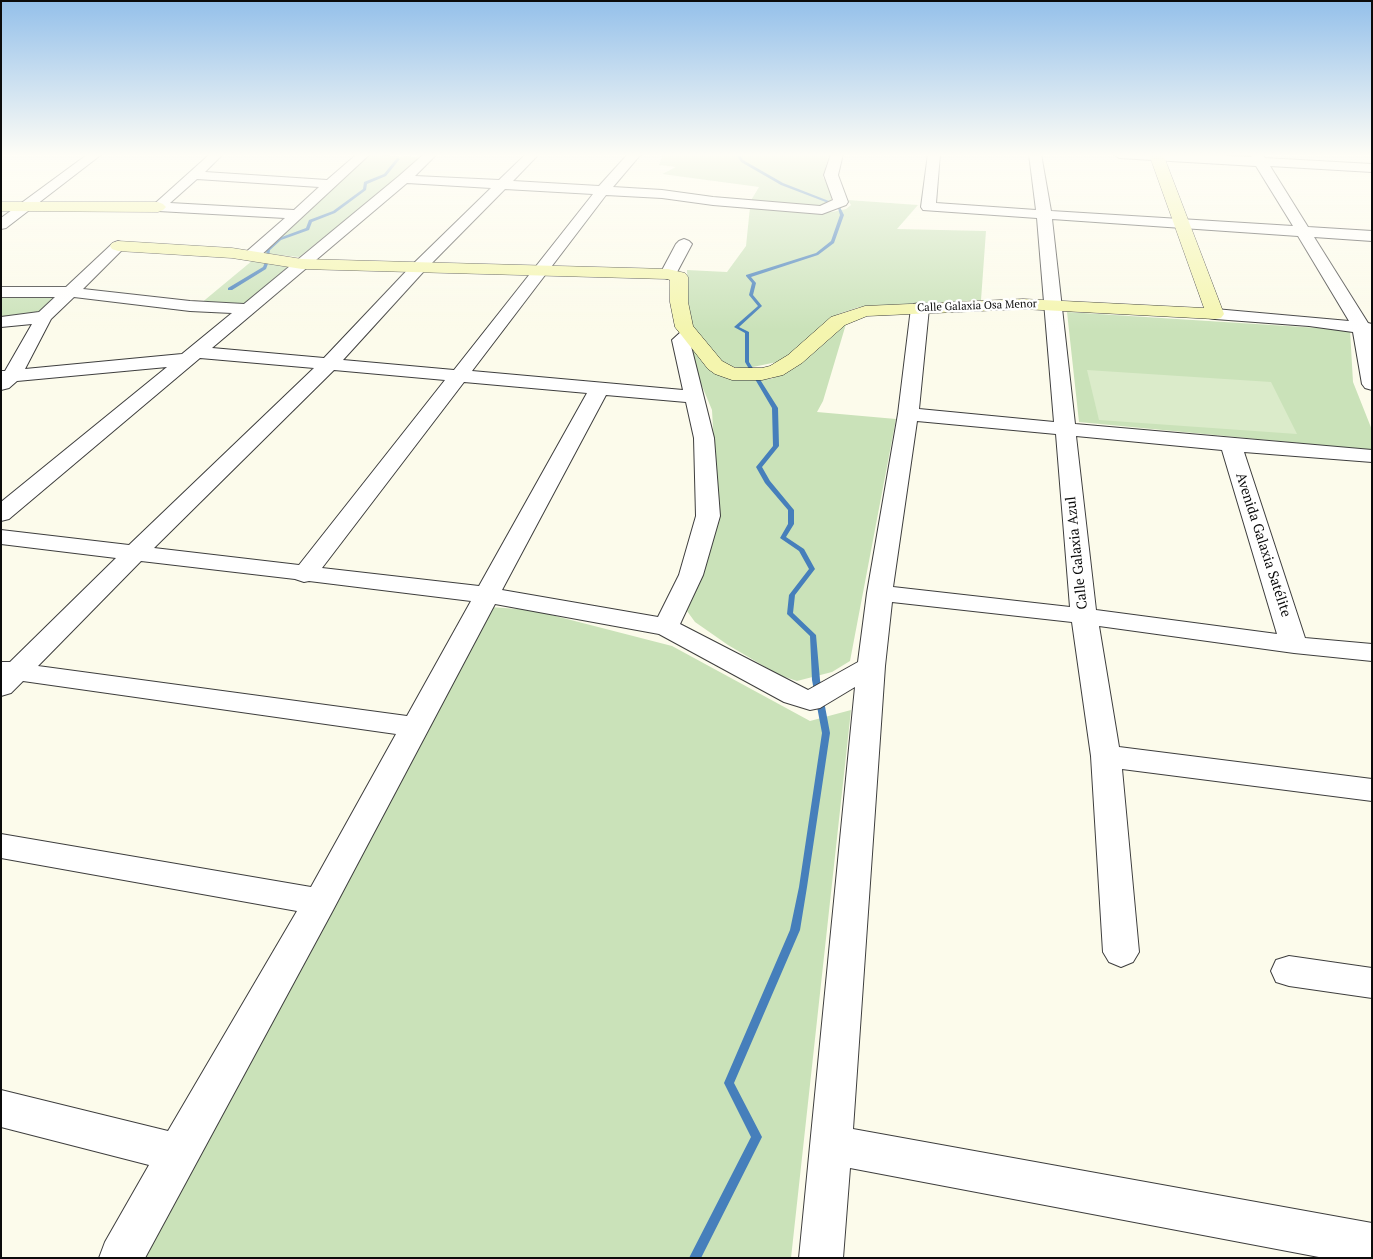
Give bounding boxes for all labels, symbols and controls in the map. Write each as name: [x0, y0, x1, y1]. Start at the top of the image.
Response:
street label: Calle Galaxia Osa Menor: [917, 297, 1037, 315]
street label: Avenida Galaxia Satélite: [1232, 471, 1294, 619]
street label: Calle Galaxia Azul: [1063, 496, 1091, 610]

